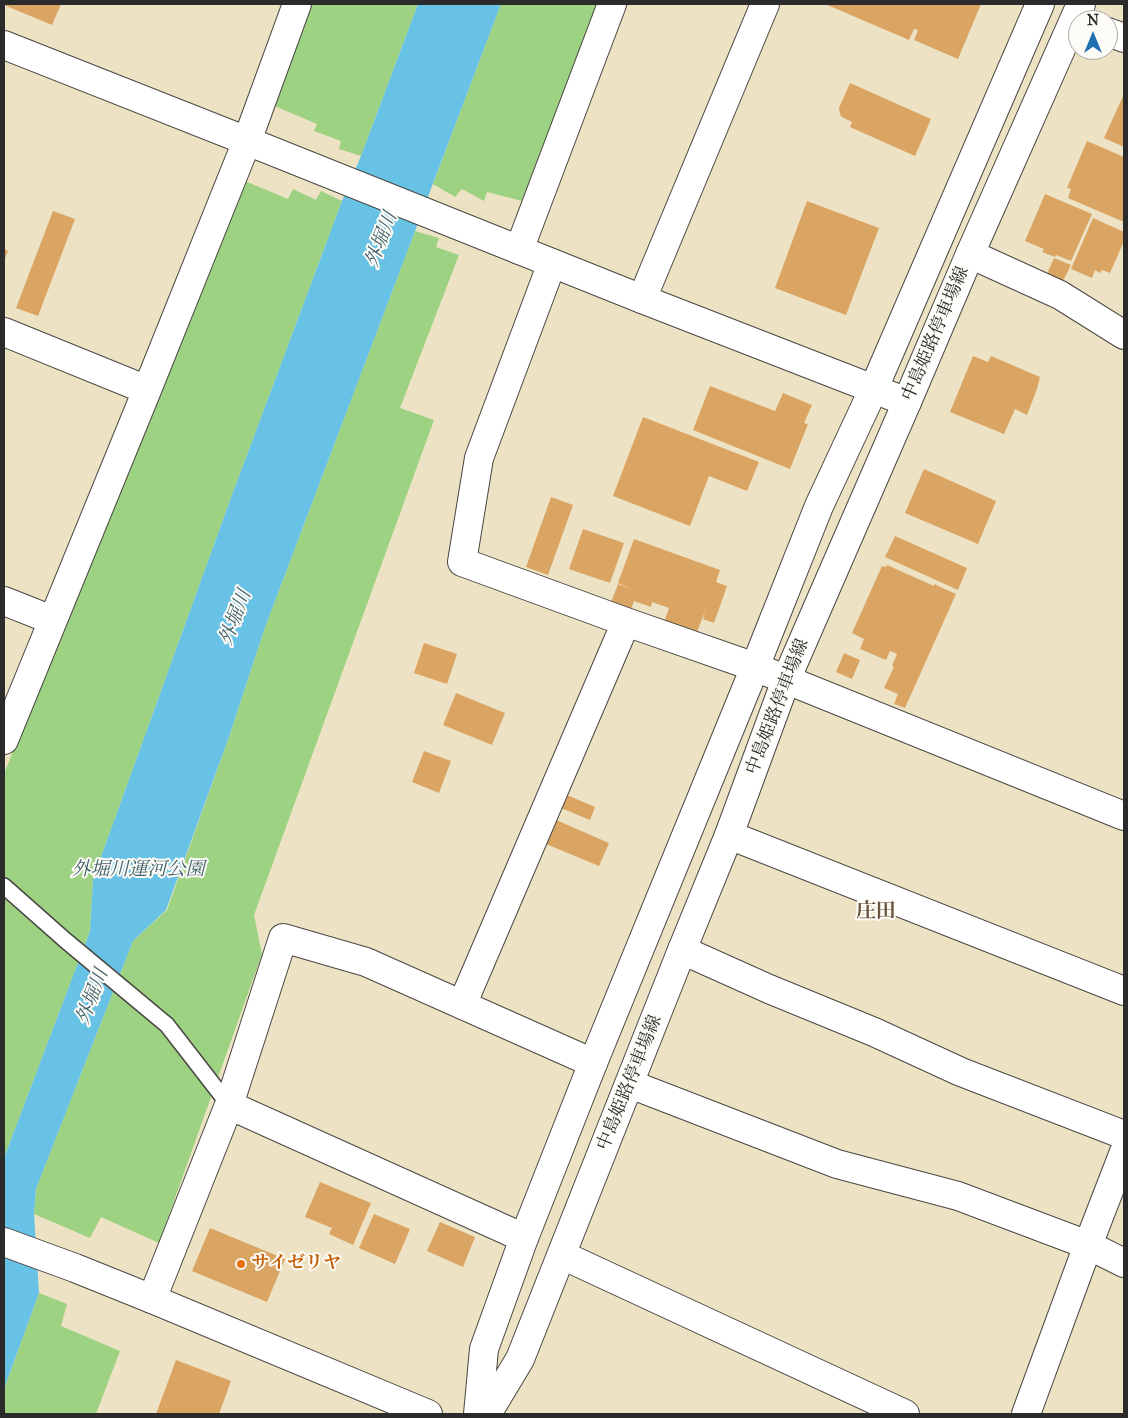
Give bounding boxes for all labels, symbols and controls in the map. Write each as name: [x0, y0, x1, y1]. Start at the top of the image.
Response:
north arrow: [1068, 10, 1118, 60]
text: N: [1087, 12, 1099, 29]
water label: 外堀川: [361, 209, 403, 271]
street label: 中島姫路停車場線: [898, 264, 974, 404]
water label: 外堀川: [215, 587, 257, 649]
street label: 中島姫路停車場線: [742, 636, 814, 778]
water label: 外堀川運河公園: [72, 859, 204, 881]
district label: 庄田: [856, 900, 896, 924]
water label: 外堀川: [72, 966, 114, 1028]
street label: 中島姫路停車場線: [593, 1012, 667, 1154]
place label: サイゼリヤ: [251, 1253, 341, 1275]
marker: サイゼリヤ: [235, 1258, 247, 1270]

